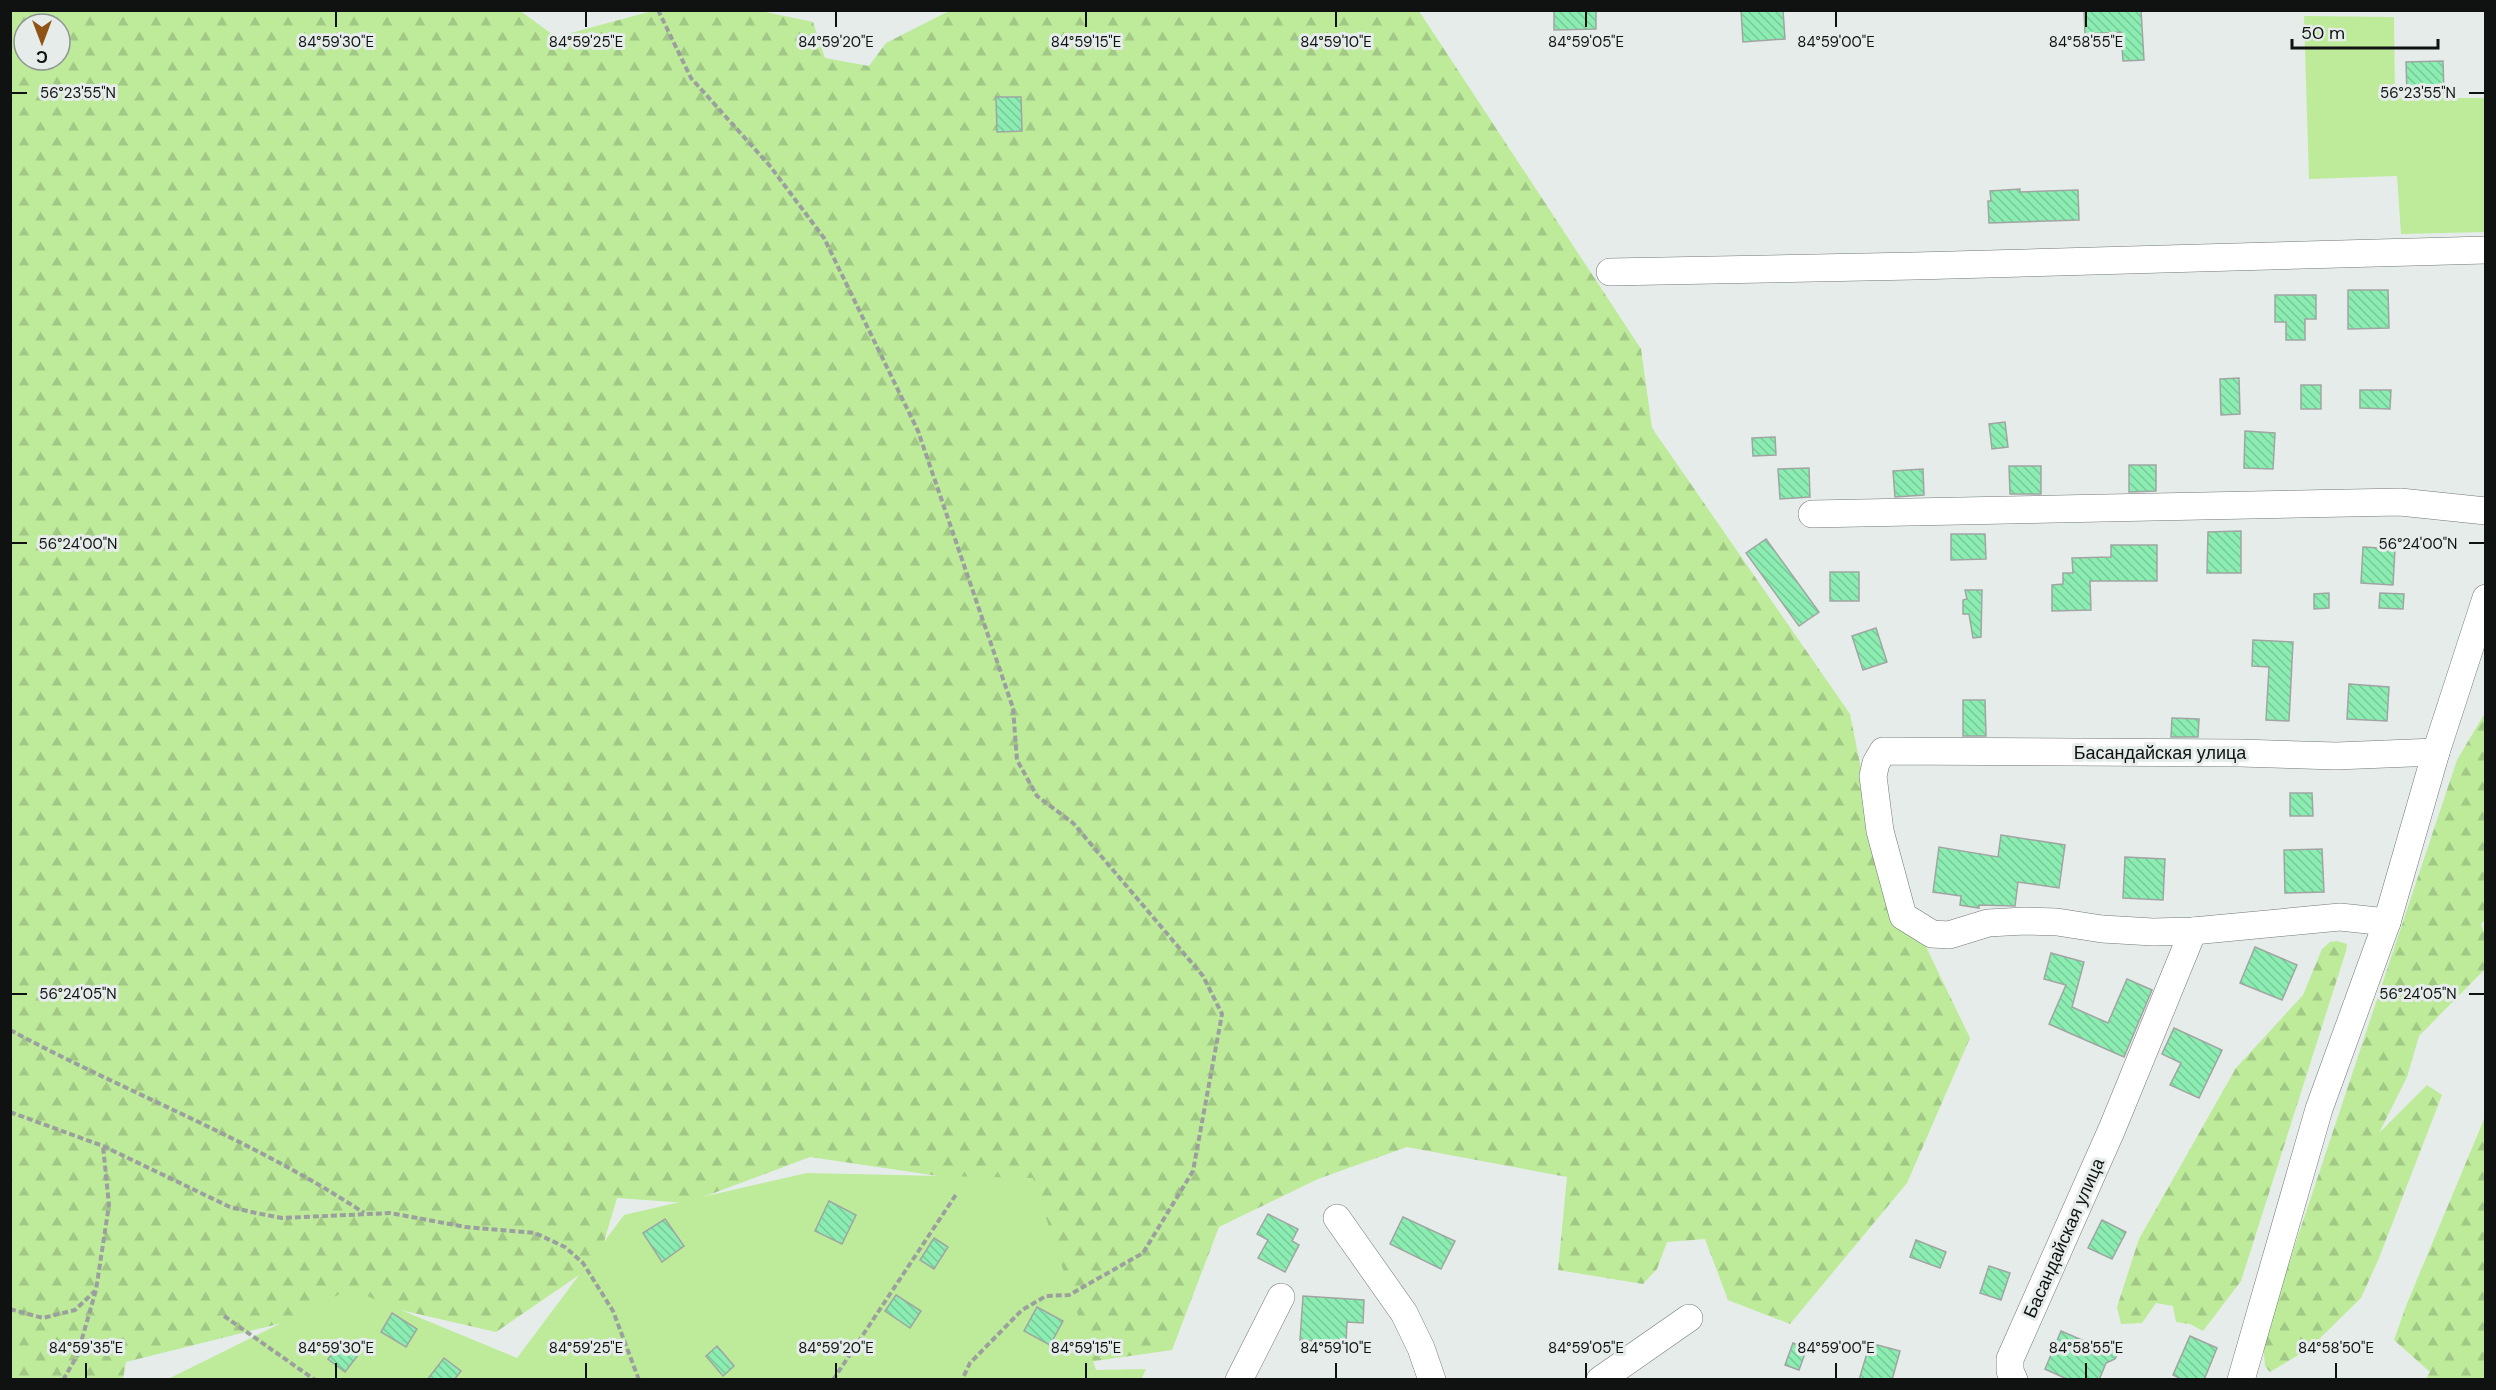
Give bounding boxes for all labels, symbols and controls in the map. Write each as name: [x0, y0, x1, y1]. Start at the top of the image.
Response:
north arrow: [12, 12, 72, 72]
scale bar: [2292, 12, 2438, 50]
text: 50 m: [2301, 21, 2345, 45]
text: 84°59'30"E: [298, 32, 374, 52]
text: 84°59'25"E: [549, 32, 623, 52]
text: 84°59'20"E: [798, 32, 874, 52]
text: 84°59'15"E: [1051, 32, 1121, 52]
text: 84°59'10"E: [1300, 32, 1372, 52]
text: 84°59'05"E: [1548, 32, 1624, 52]
text: 84°59'00"E: [1797, 32, 1875, 52]
text: 84°58'55"E: [2049, 32, 2123, 52]
text: С: [36, 46, 48, 67]
text: 56°23'55"N: [40, 83, 116, 103]
text: 56°23'55"N: [2380, 83, 2456, 103]
text: 56°24'00"N: [39, 534, 117, 554]
text: 56°24'00"N: [2379, 534, 2457, 554]
street label: Басандайская улица: [2074, 741, 2247, 765]
text: 56°24'05"N: [39, 984, 117, 1004]
text: 56°24'05"N: [2379, 984, 2457, 1004]
street label: Басандайская улица: [2018, 1153, 2110, 1322]
text: 84°59'35"E: [49, 1338, 123, 1358]
text: 84°59'30"E: [298, 1338, 374, 1358]
text: 84°59'25"E: [549, 1338, 623, 1358]
text: 84°59'20"E: [798, 1338, 874, 1358]
text: 84°59'15"E: [1051, 1338, 1121, 1358]
text: 84°59'10"E: [1300, 1338, 1372, 1358]
text: 84°59'05"E: [1548, 1338, 1624, 1358]
text: 84°59'00"E: [1797, 1338, 1875, 1358]
text: 84°58'55"E: [2049, 1338, 2123, 1358]
text: 84°58'50"E: [2298, 1338, 2374, 1358]

